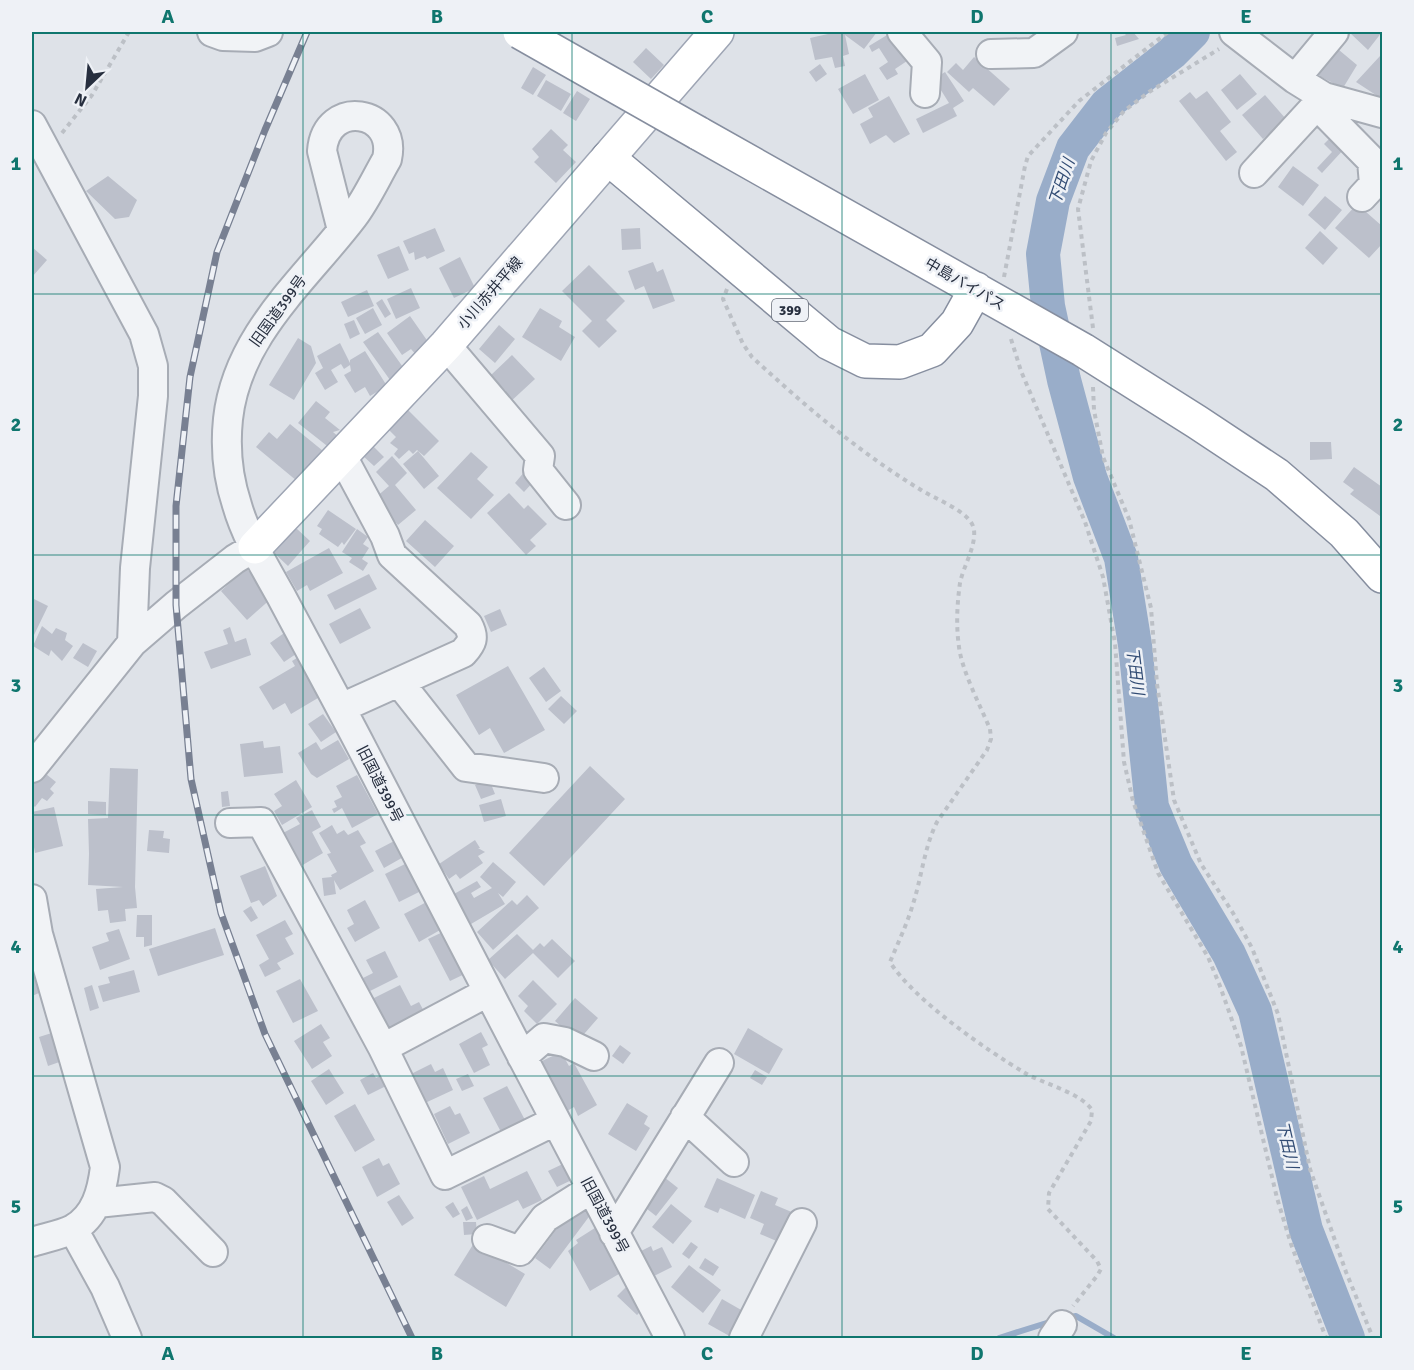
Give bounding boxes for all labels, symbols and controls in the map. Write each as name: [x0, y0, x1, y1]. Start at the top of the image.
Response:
text: A: [162, 4, 175, 29]
text: B: [431, 4, 443, 29]
text: C: [701, 4, 713, 29]
text: D: [970, 4, 984, 29]
text: E: [1240, 4, 1252, 29]
north arrow: [57, 57, 117, 117]
text: N: [71, 88, 90, 111]
text: 1: [11, 151, 22, 176]
text: 1: [1393, 151, 1404, 176]
water label: 下田川: [1045, 154, 1080, 208]
street label: 小川赤井平線: [454, 253, 526, 333]
street label: 中島バイパス: [922, 254, 1008, 314]
street label: 旧国道399号: [246, 272, 310, 350]
road number: 399: [772, 299, 808, 321]
text: 2: [11, 412, 21, 437]
text: 2: [1393, 412, 1403, 437]
water label: 下田川: [1122, 646, 1148, 698]
text: 3: [11, 673, 21, 698]
text: 3: [1393, 673, 1403, 698]
street label: 旧国道399号: [353, 742, 407, 826]
text: 4: [11, 934, 22, 959]
text: 4: [1393, 934, 1404, 959]
water label: 下田川: [1272, 1119, 1303, 1173]
street label: 旧国道399号: [577, 1174, 633, 1256]
text: 5: [11, 1194, 21, 1219]
text: 5: [1393, 1194, 1403, 1219]
text: A: [162, 1341, 175, 1366]
text: B: [431, 1341, 443, 1366]
text: C: [701, 1341, 713, 1366]
text: D: [970, 1341, 984, 1366]
text: E: [1240, 1341, 1252, 1366]

